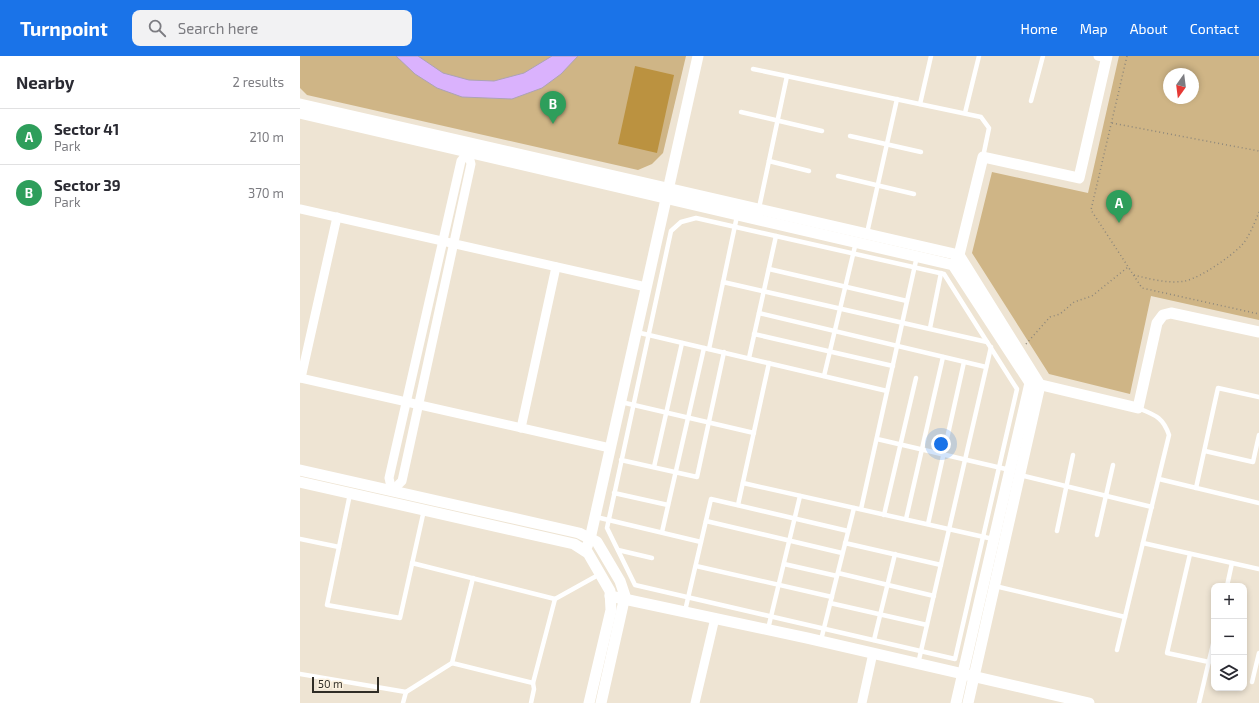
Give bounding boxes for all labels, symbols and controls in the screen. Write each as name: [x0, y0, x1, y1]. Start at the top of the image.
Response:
search box: [132, 10, 412, 46]
text: Turnpoint: [20, 17, 108, 40]
icon: search: [146, 17, 168, 39]
text: Search here: [178, 19, 258, 37]
text: Home: [1021, 20, 1058, 37]
text: Map: [1080, 20, 1108, 37]
text: About: [1130, 20, 1168, 37]
text: Contact: [1190, 20, 1239, 37]
north arrow: [1163, 68, 1199, 104]
text: Nearby: [16, 72, 74, 92]
text: 2 results: [232, 74, 284, 90]
pin: B: [540, 91, 566, 124]
text: Sector 41: [54, 120, 119, 138]
text: A: [25, 129, 33, 145]
text: 210 m: [249, 129, 284, 145]
text: Park: [54, 138, 81, 154]
text: Sector 39: [54, 176, 121, 194]
text: B: [25, 185, 33, 201]
text: 370 m: [248, 185, 284, 201]
pin: A: [1106, 190, 1132, 223]
text: Park: [54, 194, 81, 210]
your location: [931, 434, 951, 454]
map controls: [1211, 583, 1247, 691]
button: +: [1211, 583, 1247, 619]
button: −: [1211, 619, 1247, 655]
button: layers: [1211, 655, 1247, 691]
scale bar: [312, 675, 379, 694]
text: 50 m: [318, 677, 343, 690]

